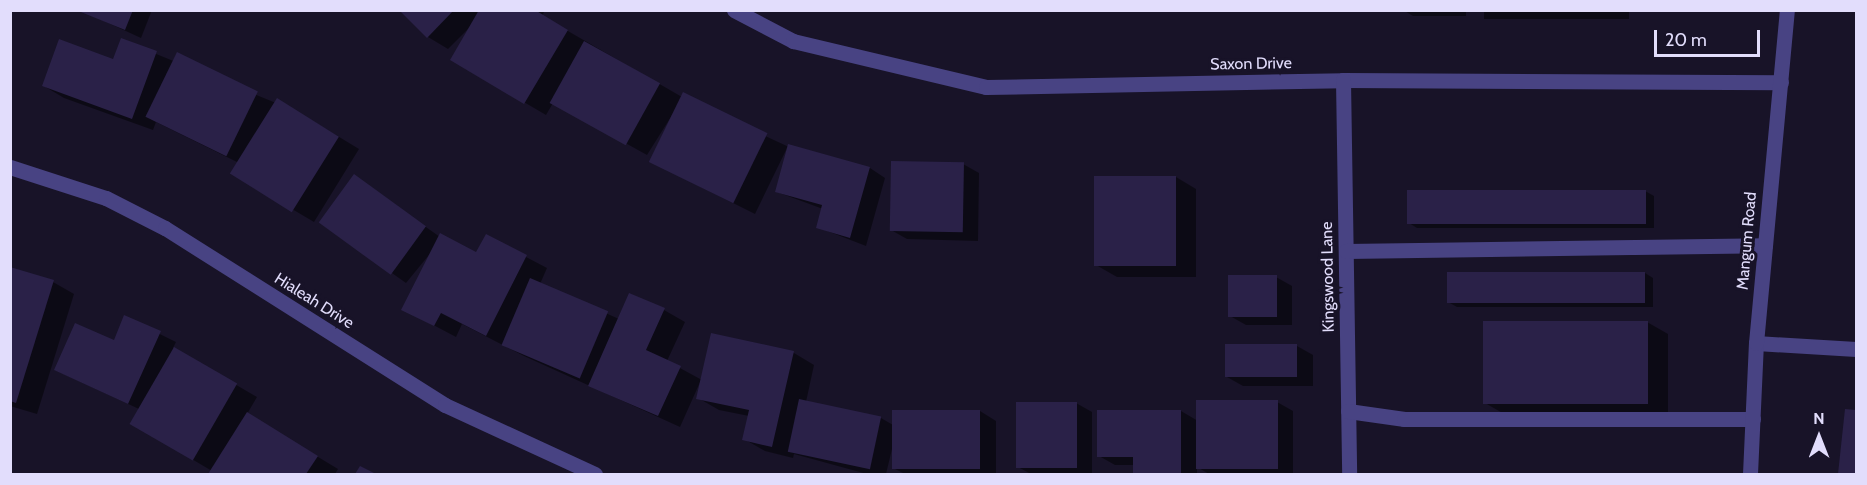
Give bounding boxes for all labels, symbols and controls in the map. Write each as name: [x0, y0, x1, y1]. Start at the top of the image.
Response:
scale bar: [1657, 18, 1764, 56]
text: 20 m: [1665, 29, 1707, 51]
street label: Saxon Drive: [1210, 54, 1292, 74]
street label: Mangum Road: [1733, 191, 1761, 291]
street label: Kingswood Lane: [1317, 221, 1339, 333]
street label: Hialeah Drive: [271, 269, 357, 333]
north arrow: [1789, 407, 1849, 467]
text: N: [1813, 409, 1825, 428]

